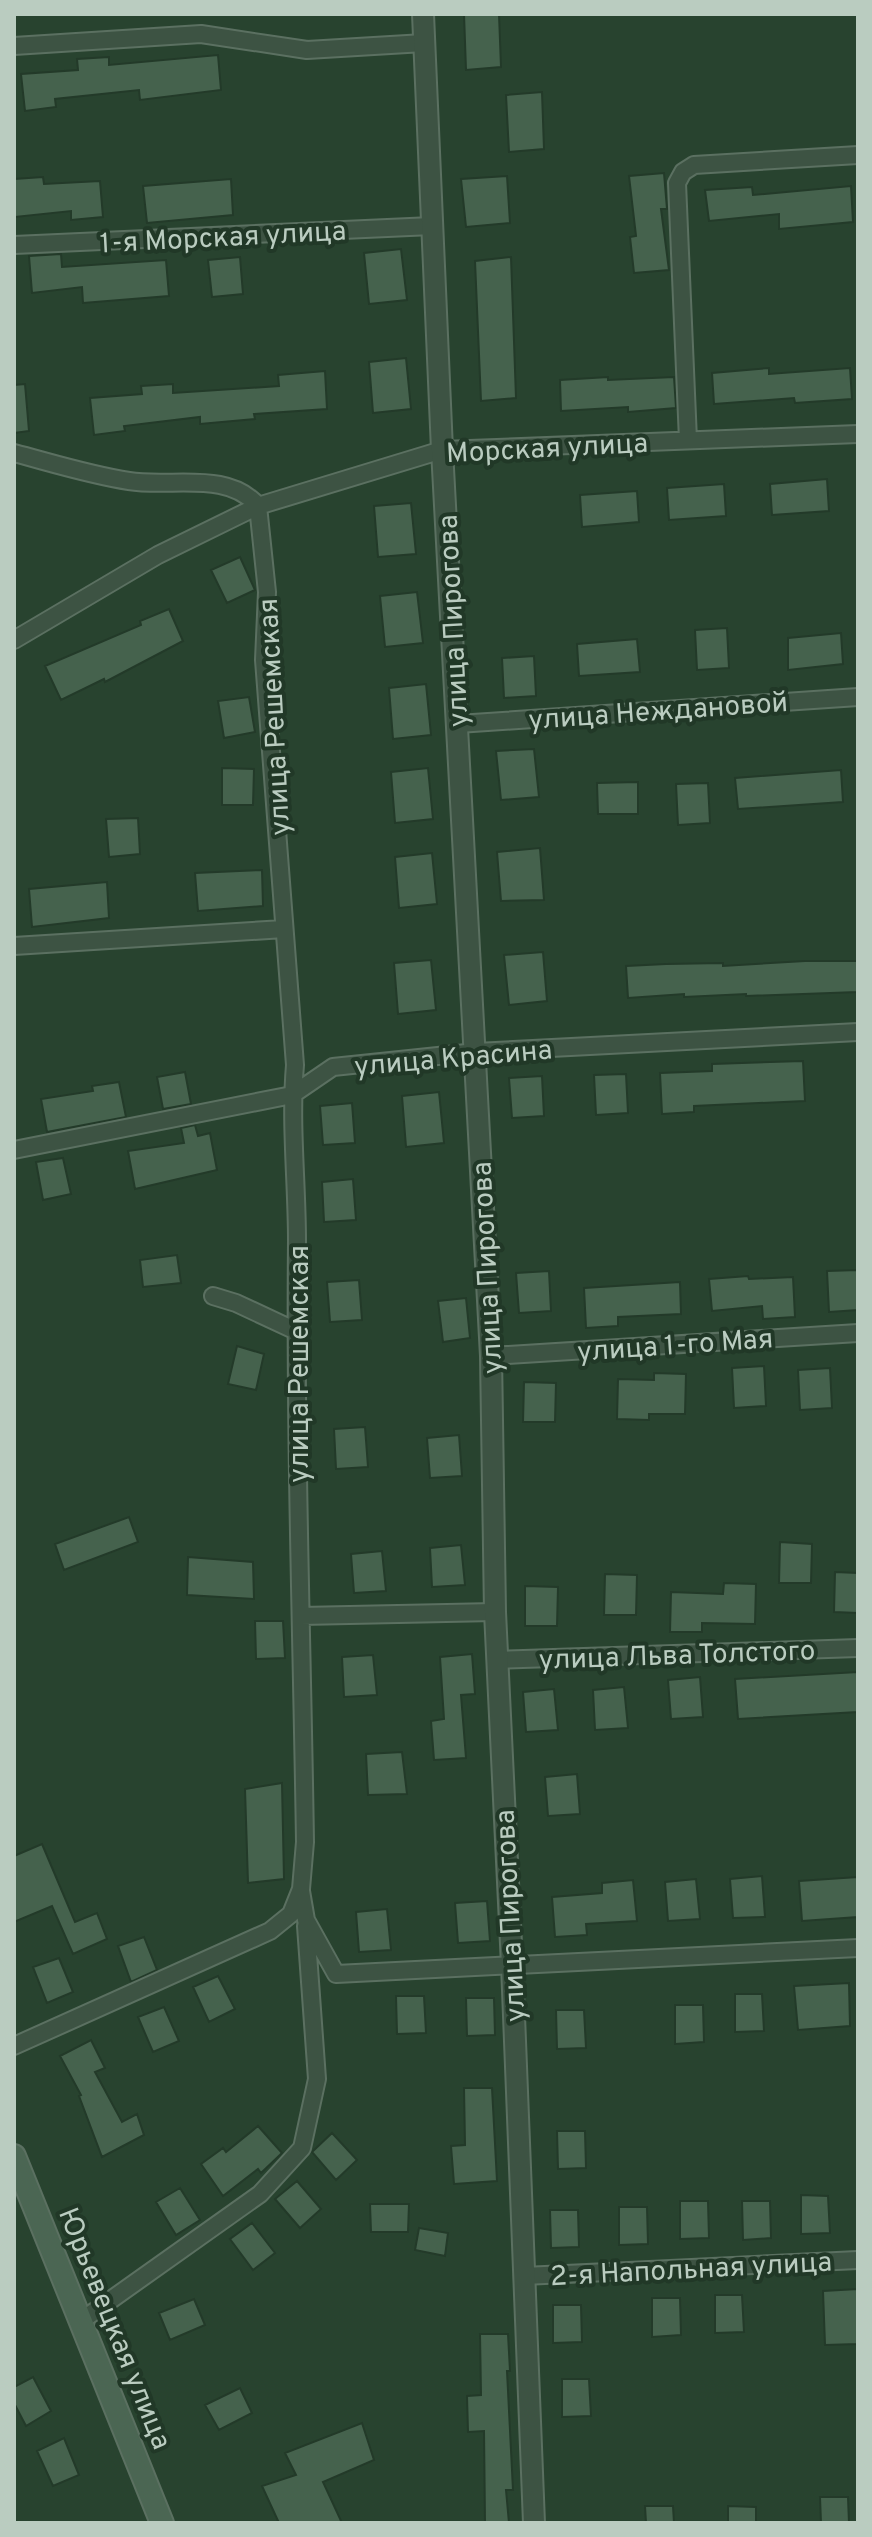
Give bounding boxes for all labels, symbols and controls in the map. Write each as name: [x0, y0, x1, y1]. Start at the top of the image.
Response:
street label: 1-я Морская улица: [99, 215, 347, 263]
street label: Морская улица: [445, 427, 649, 473]
street label: улица Пирогова: [431, 514, 479, 728]
street label: улица Решемская: [252, 597, 300, 837]
street label: улица Неждановой: [527, 686, 789, 740]
street label: улица Красина: [353, 1033, 554, 1087]
street label: улица Пирогова: [465, 1161, 513, 1375]
street label: улица Решемская: [283, 1245, 319, 1483]
street label: улица 1-го Мая: [576, 1322, 774, 1372]
street label: улица Льва Толстого: [538, 1634, 816, 1680]
street label: улица Пирогова: [488, 1809, 536, 2023]
street label: Юрьевецкая улица: [48, 2203, 178, 2455]
street label: 2-я Напольная улица: [549, 2246, 833, 2296]

